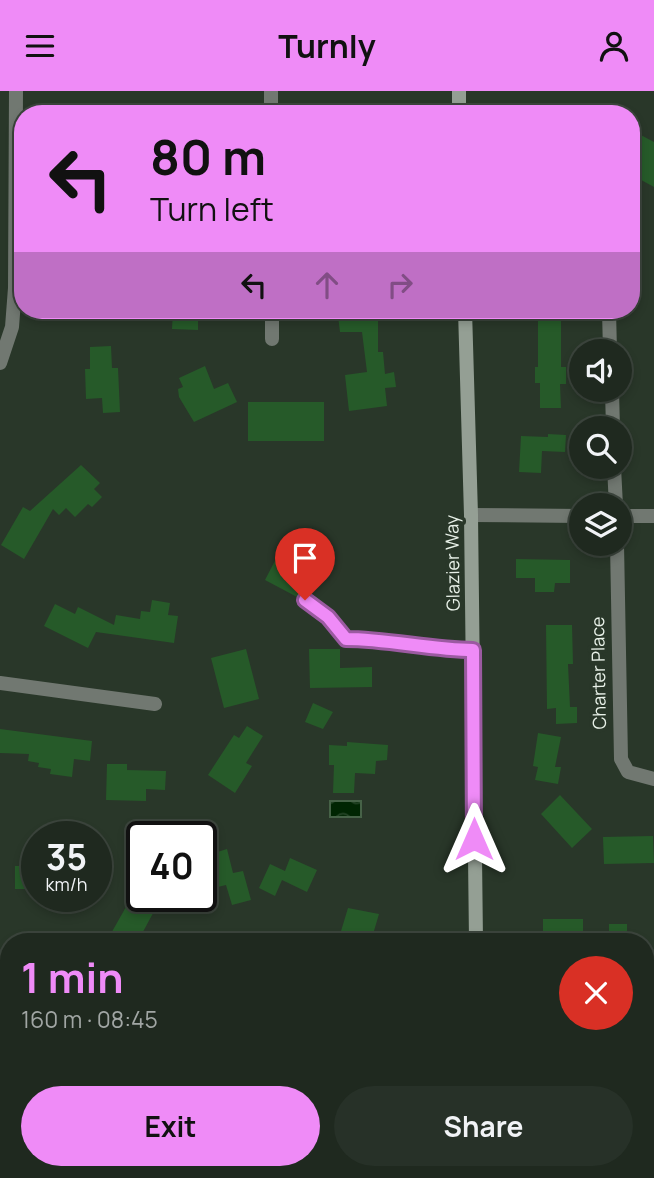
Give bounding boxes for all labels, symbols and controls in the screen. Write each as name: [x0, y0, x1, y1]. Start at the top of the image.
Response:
text: Turnly: [278, 24, 376, 68]
icon: menu: [21, 27, 59, 65]
icon: person: [595, 27, 633, 65]
text: 80 m: [150, 123, 266, 190]
icon: left: [35, 133, 126, 224]
text: Turn left: [150, 187, 274, 231]
icon: left: [235, 266, 273, 304]
icon: ahead: [308, 266, 346, 304]
icon: right: [381, 266, 419, 304]
map controls: [569, 339, 632, 556]
button: sound: [569, 339, 632, 402]
button: search: [569, 416, 632, 479]
button: layers: [569, 493, 632, 556]
street label: Glazier Way: [439, 514, 465, 611]
pin: [275, 528, 335, 600]
icon: arrive: [286, 539, 324, 577]
street label: Charter Place: [585, 616, 611, 730]
position arrow: [437, 802, 511, 876]
speed limit sign: 40: [126, 821, 217, 912]
text: 35: [46, 833, 87, 881]
text: km/h: [46, 872, 87, 896]
text: 1 min: [21, 948, 124, 1006]
button: close: [559, 956, 633, 1030]
text: 160 m · 08:45: [21, 1003, 158, 1035]
button: Exit: [21, 1086, 320, 1166]
button: Share: [334, 1086, 633, 1166]

